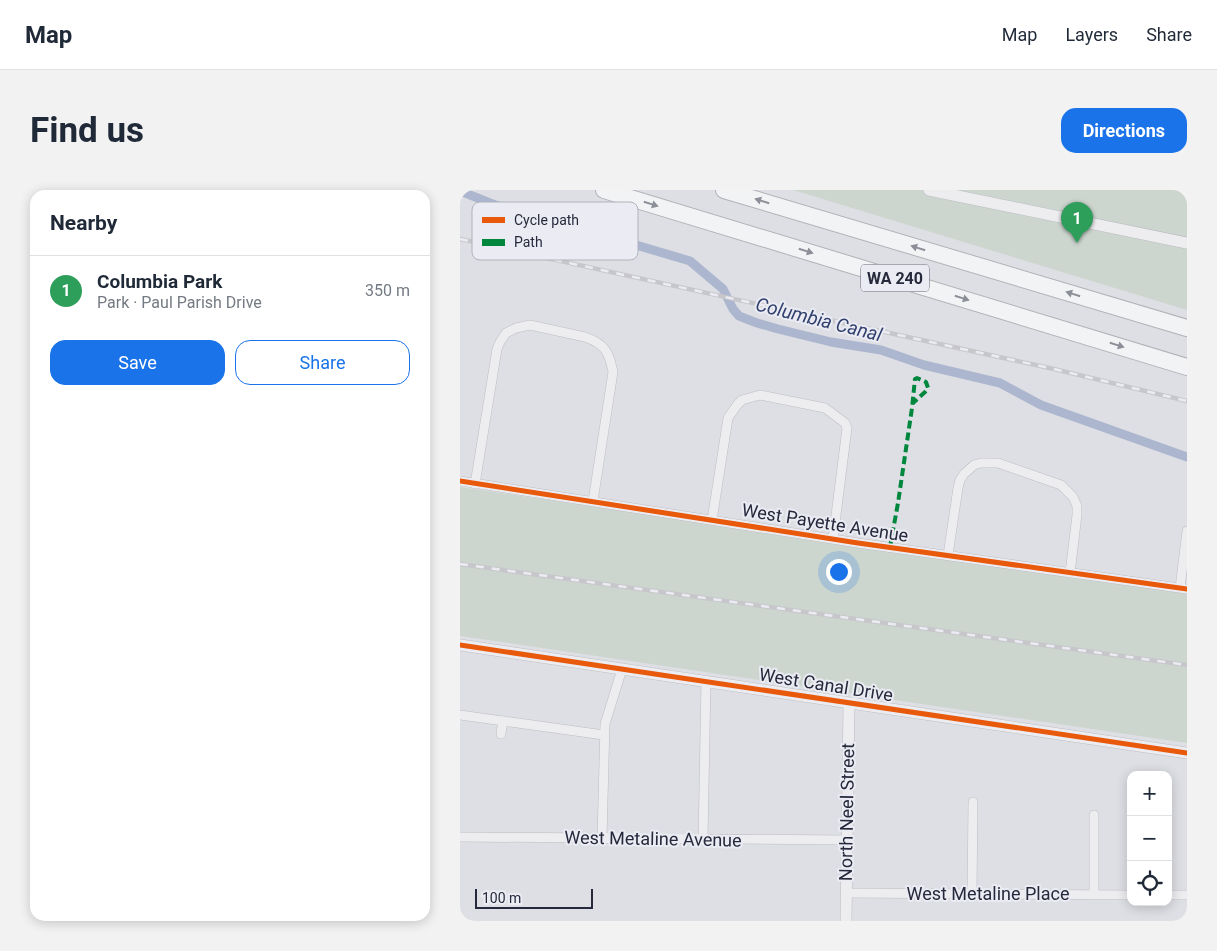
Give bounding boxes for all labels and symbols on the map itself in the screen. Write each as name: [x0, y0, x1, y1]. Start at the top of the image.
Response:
one-way arrow: [754, 197, 769, 205]
one-way arrow: [643, 201, 658, 209]
legend: [472, 202, 638, 260]
pin: 1: [1061, 202, 1093, 243]
text: Cycle path: [514, 212, 579, 228]
text: Path: [514, 234, 543, 250]
one-way arrow: [910, 243, 925, 251]
one-way arrow: [799, 248, 814, 256]
road number: WA 240: [861, 265, 929, 292]
one-way arrow: [1066, 290, 1081, 298]
water label: Columbia Canal: [753, 293, 885, 346]
one-way arrow: [954, 295, 969, 303]
one-way arrow: [1110, 342, 1125, 350]
street label: West Payette Avenue: [740, 499, 910, 546]
your location: [826, 559, 852, 585]
street label: West Canal Drive: [758, 664, 895, 705]
street label: North Neel Street: [835, 743, 858, 881]
street label: West Metaline Avenue: [564, 826, 742, 851]
street label: West Metaline Place: [906, 883, 1070, 904]
scale bar: [475, 886, 592, 909]

